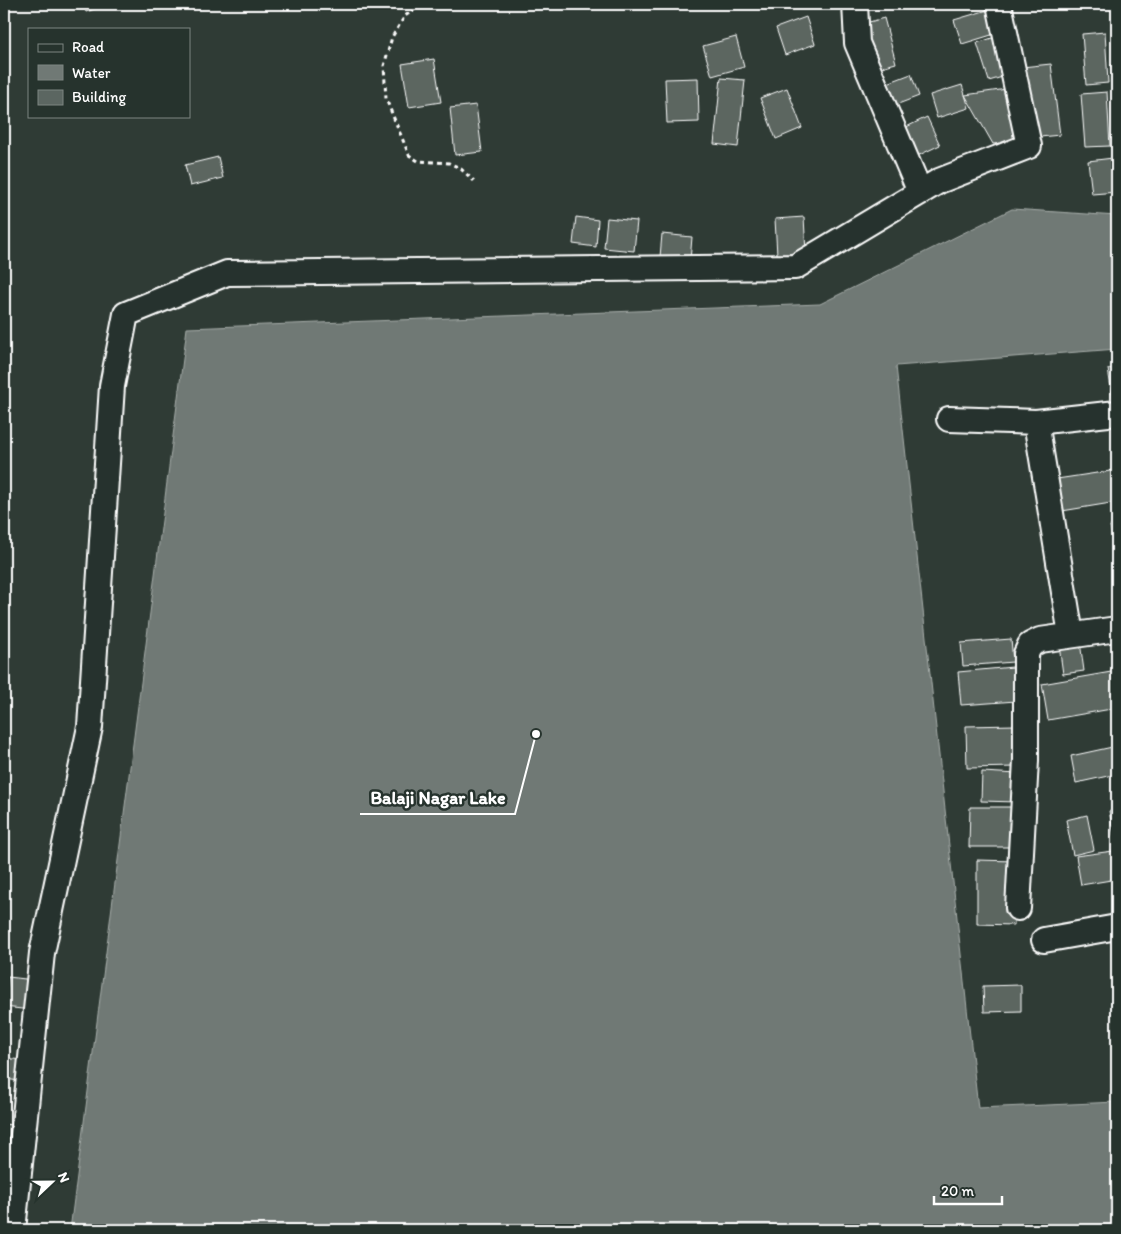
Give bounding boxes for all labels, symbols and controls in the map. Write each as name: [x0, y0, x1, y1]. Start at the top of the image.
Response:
legend: [28, 28, 190, 118]
text: Road: [72, 38, 105, 56]
text: Water: [72, 64, 111, 82]
text: Building: [72, 88, 126, 106]
callout: Balaji Nagar Lake: [360, 781, 515, 814]
text: Balaji Nagar Lake: [370, 787, 506, 809]
north arrow: [28, 1156, 78, 1206]
text: N: [54, 1170, 73, 1185]
scale bar: [934, 1174, 1001, 1206]
text: 20 m: [941, 1182, 975, 1200]

